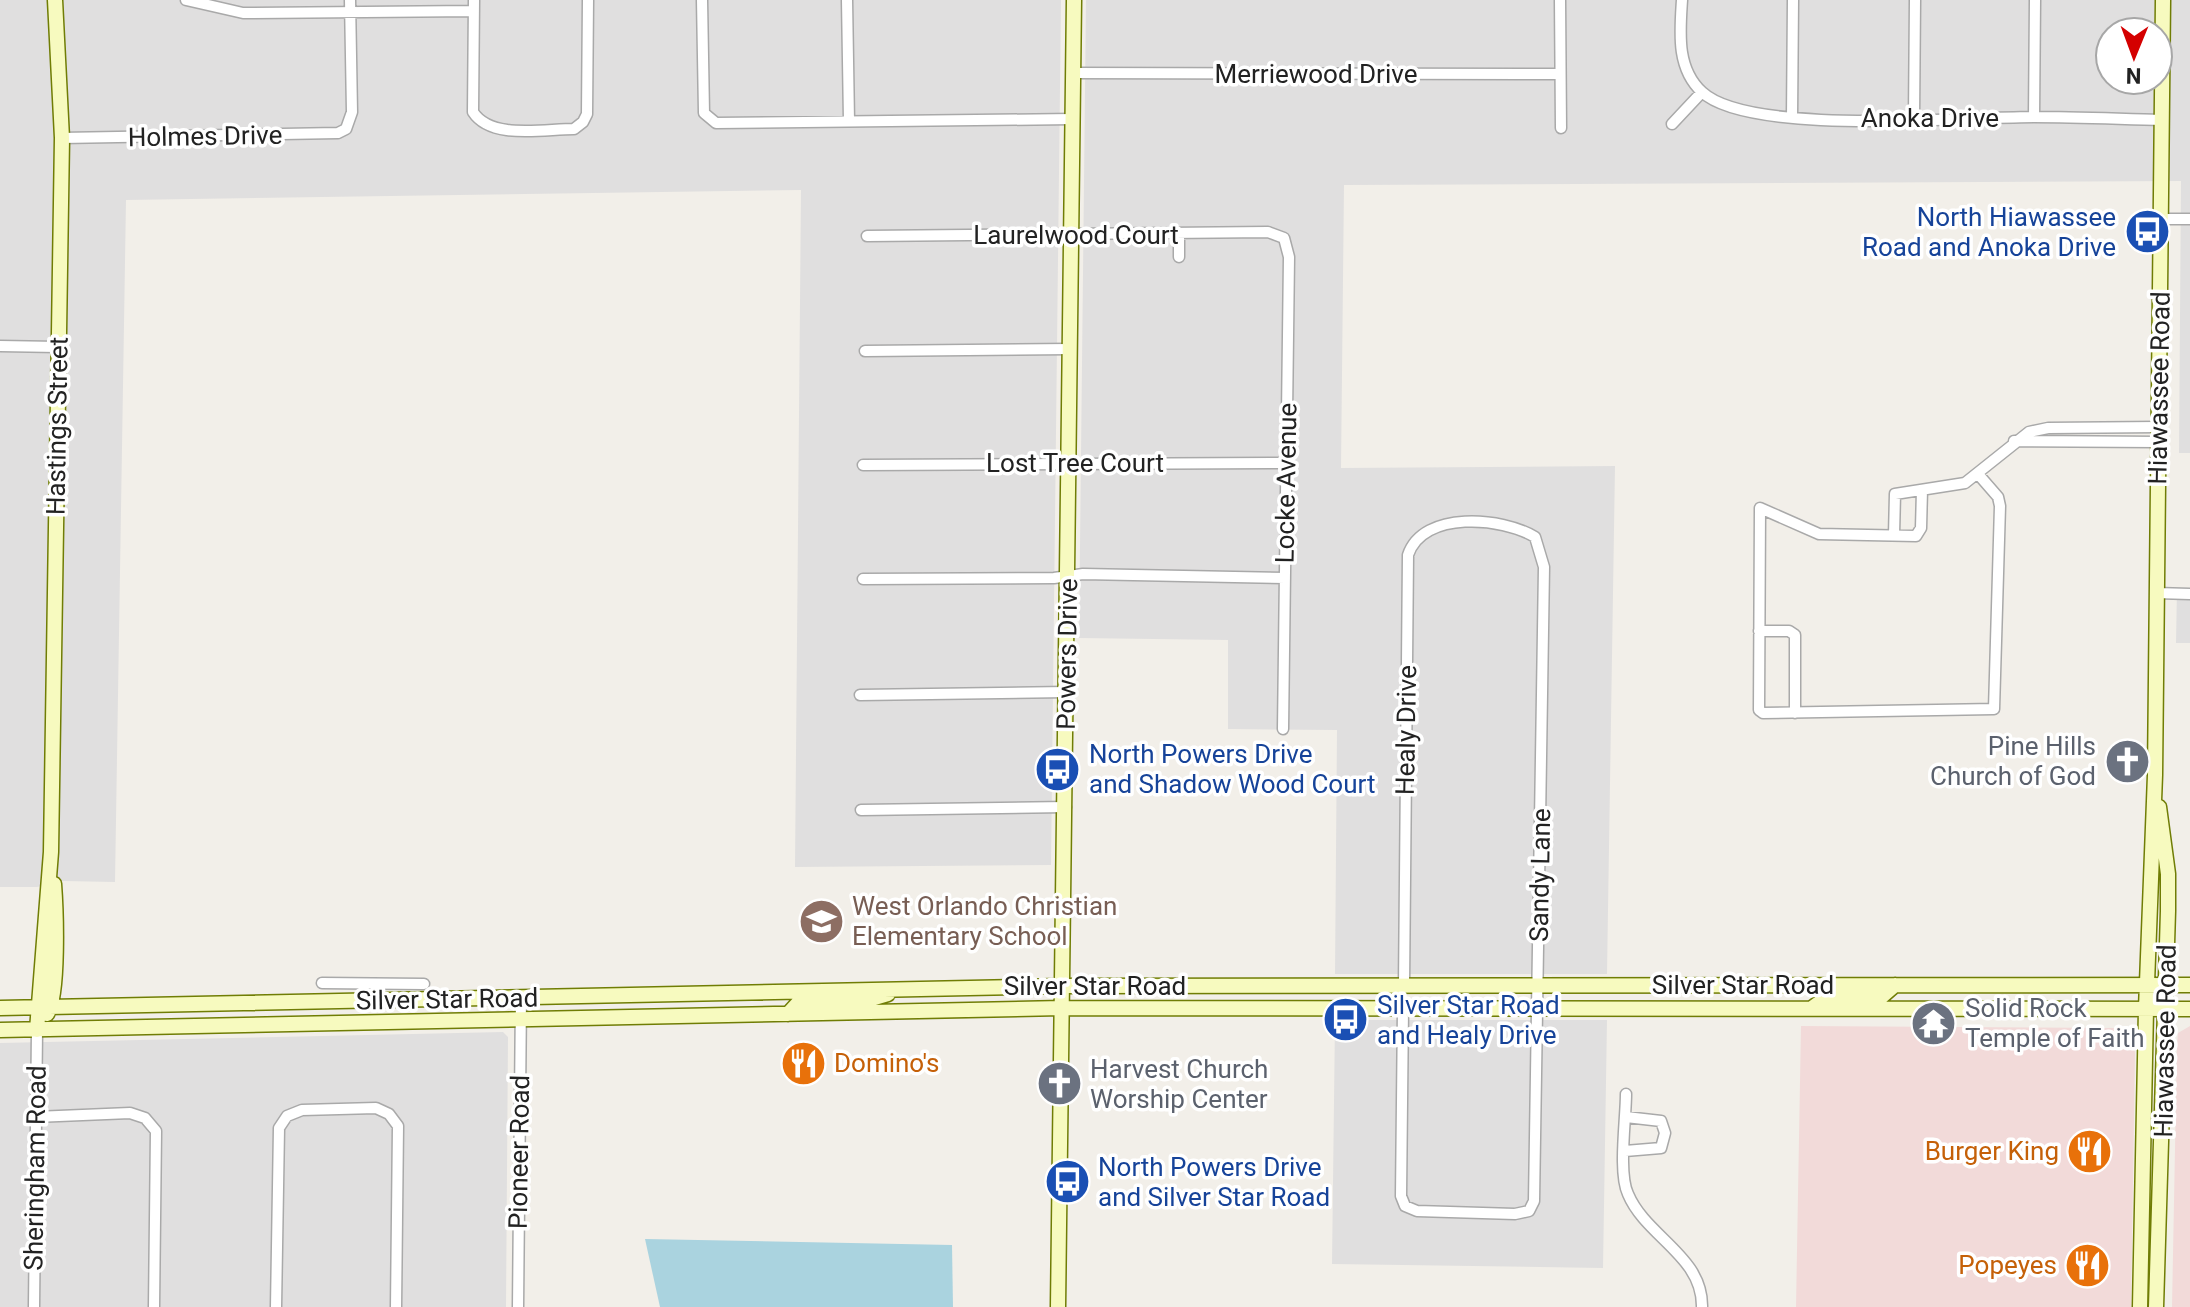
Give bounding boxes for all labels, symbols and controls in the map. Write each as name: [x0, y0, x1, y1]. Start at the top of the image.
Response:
north arrow: [2094, 16, 2174, 96]
street label: Merriewood Drive: [1215, 59, 1417, 89]
text: N: [2126, 63, 2142, 88]
street label: Anoka Drive: [1861, 103, 1999, 133]
street label: Holmes Drive: [127, 120, 283, 152]
place label: North Hiawassee Road and Anoka Drive: [1862, 202, 2116, 262]
bus stop icon: North Hiawassee Road and Anoka Drive: [2123, 208, 2171, 256]
street label: Laurelwood Court: [973, 220, 1179, 250]
street label: Hiawassee Road: [2142, 291, 2176, 485]
street label: Hastings Street: [40, 337, 74, 515]
street label: Locke Avenue: [1270, 402, 1302, 564]
street label: Lost Tree Court: [986, 448, 1164, 478]
street label: Powers Drive: [1051, 578, 1083, 730]
street label: Healy Drive: [1390, 665, 1422, 795]
place label: Pine Hills Church of God: [1930, 731, 2096, 791]
church icon: Pine Hills Church of God: [2103, 737, 2151, 785]
place label: North Powers Drive and Shadow Wood Court: [1089, 739, 1375, 799]
bus stop icon: North Powers Drive and Shadow Wood Court: [1034, 745, 1082, 793]
street label: Sandy Lane: [1524, 808, 1556, 942]
place label: West Orlando Christian Elementary School: [852, 891, 1117, 951]
school or university icon: West Orlando Christian Elementary School: [797, 897, 845, 945]
street label: Hiawassee Road: [2148, 944, 2182, 1138]
street label: Silver Star Road: [1652, 970, 1834, 1000]
street label: Silver Star Road: [1004, 971, 1186, 1001]
street label: Silver Star Road: [355, 982, 539, 1016]
place label: Silver Star Road and Healy Drive: [1377, 990, 1560, 1050]
place label: Solid Rock Temple of Faith: [1965, 993, 2145, 1053]
bus stop icon: Silver Star Road and Healy Drive: [1322, 996, 1370, 1044]
temple icon: Solid Rock Temple of Faith: [1910, 999, 1958, 1047]
restaurant icon: Domino's: [779, 1039, 827, 1087]
place label: Domino's: [834, 1048, 939, 1078]
place label: Harvest Church Worship Center: [1090, 1054, 1268, 1114]
church icon: Harvest Church Worship Center: [1035, 1060, 1083, 1108]
street label: Sheringham Road: [18, 1065, 52, 1271]
street label: Pioneer Road: [503, 1075, 535, 1229]
restaurant icon: Burger King: [2066, 1127, 2114, 1175]
place label: Burger King: [1925, 1136, 2059, 1166]
place label: North Powers Drive and Silver Star Road: [1098, 1152, 1330, 1212]
bus stop icon: North Powers Drive and Silver Star Road: [1043, 1158, 1091, 1206]
restaurant icon: Popeyes: [2064, 1241, 2112, 1289]
place label: Popeyes: [1958, 1250, 2057, 1280]

